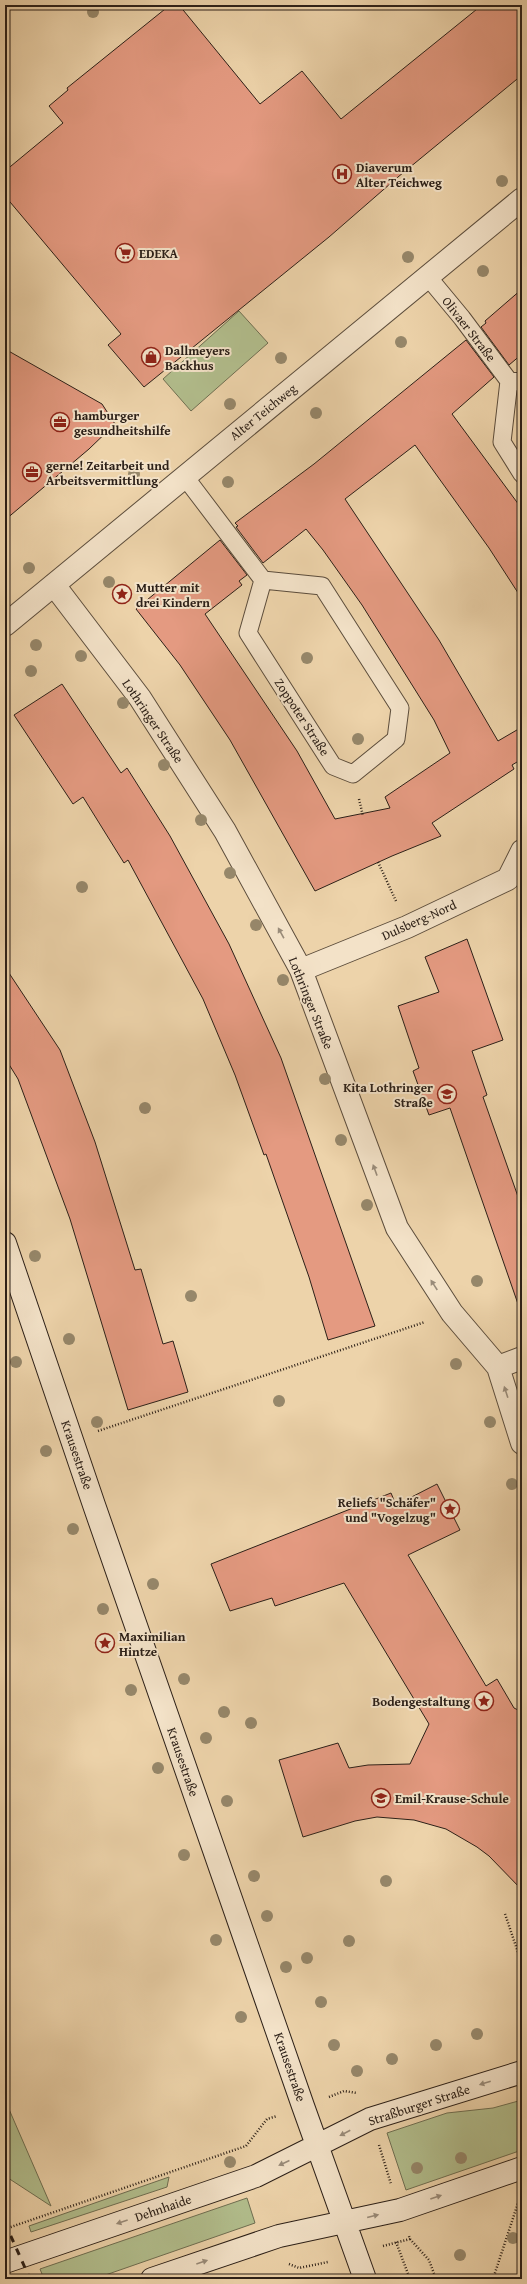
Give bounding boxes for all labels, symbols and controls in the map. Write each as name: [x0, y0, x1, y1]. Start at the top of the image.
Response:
place label: Diaverum Alter Teichweg: [356, 158, 442, 192]
hospital icon: Diaverum Alter Teichweg: [331, 163, 353, 185]
supermarket icon: EDEKA: [114, 242, 136, 264]
place label: EDEKA: [139, 244, 179, 263]
street label: Olivaer Straße: [438, 292, 500, 366]
place label: Dallmeyers Backhus: [165, 341, 230, 375]
shop icon: Dallmeyers Backhus: [140, 346, 162, 368]
street label: Alter Teichweg: [225, 379, 301, 445]
place label: hamburger gesundheitshilfe: [74, 406, 171, 440]
office icon: hamburger gesundheitshilfe: [49, 411, 71, 433]
place label: gerne! Zeitarbeit und Arbeitsvermittlung: [46, 456, 170, 490]
office icon: gerne! Zeitarbeit und Arbeitsvermittlung: [21, 461, 43, 483]
place label: Mutter mit drei Kindern: [136, 578, 210, 612]
place icon: Mutter mit drei Kindern: [111, 583, 133, 605]
street label: Zoppoter Straße: [270, 674, 334, 760]
street label: Lothringer Straße: [118, 675, 188, 767]
street label: Dulsberg-Nord: [379, 895, 460, 945]
one-way arrow: [277, 927, 284, 939]
street label: Lothringer Straße: [284, 954, 338, 1052]
place label: Kita Lothringer Straße: [343, 1078, 433, 1112]
school or university icon: Kita Lothringer Straße: [436, 1083, 458, 1105]
one-way arrow: [372, 1164, 378, 1176]
one-way arrow: [430, 1280, 438, 1291]
one-way arrow: [503, 1386, 509, 1398]
street label: Krausestraße: [56, 1418, 98, 1492]
place label: Reliefs "Schäfer" und "Vogelzug": [338, 1493, 436, 1527]
place icon: Reliefs "Schäfer" und "Vogelzug": [439, 1498, 461, 1520]
place label: Maximilian Hintze: [119, 1627, 186, 1661]
place icon: Maximilian Hintze: [94, 1632, 116, 1654]
place icon: Bodengestaltung: [473, 1690, 495, 1712]
place label: Bodengestaltung: [372, 1692, 470, 1711]
street label: Krausestraße: [162, 1725, 204, 1799]
school or university icon: Emil-Krause-Schule: [370, 1787, 392, 1809]
place label: Emil-Krause-Schule: [395, 1789, 509, 1808]
street label: Krausestraße: [269, 2030, 311, 2104]
street label: Straßburger Straße: [366, 2080, 472, 2130]
one-way arrow: [478, 2080, 490, 2086]
one-way arrow: [339, 2130, 351, 2136]
one-way arrow: [278, 2160, 289, 2166]
street label: Dehnhaide: [132, 2189, 194, 2227]
one-way arrow: [431, 2194, 443, 2200]
one-way arrow: [367, 2213, 379, 2219]
one-way arrow: [116, 2219, 128, 2225]
one-way arrow: [197, 2259, 209, 2265]

